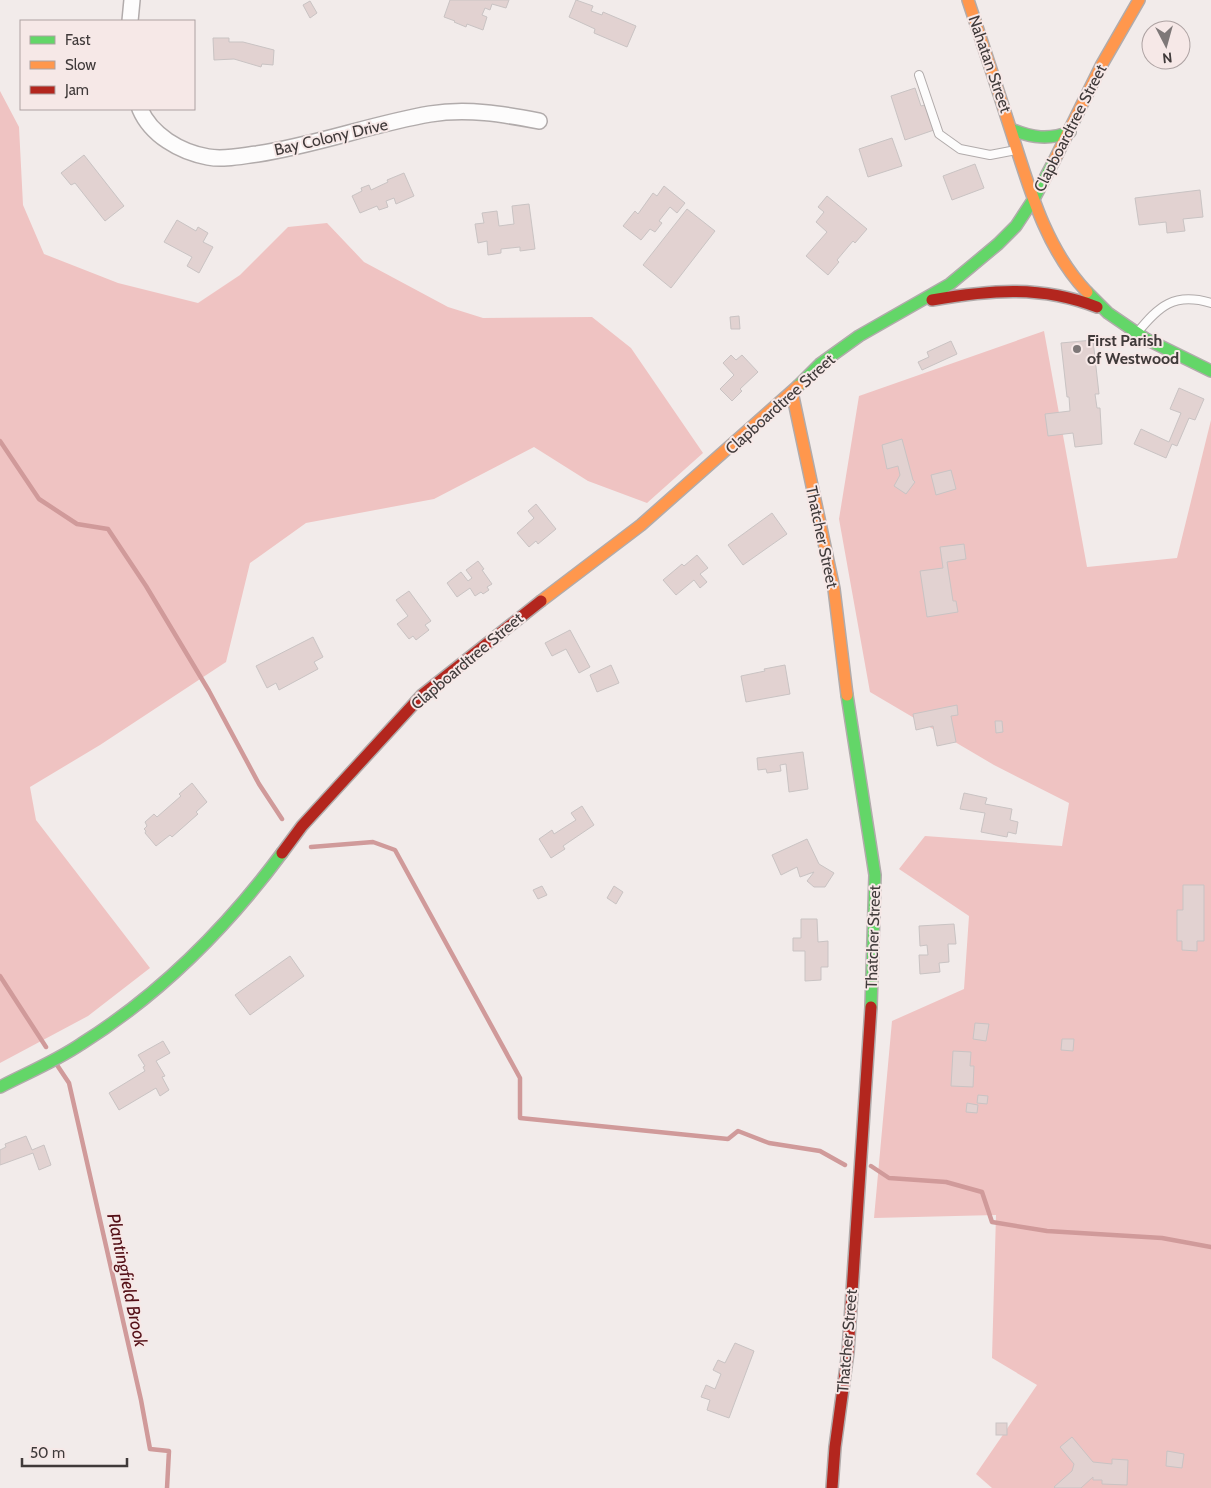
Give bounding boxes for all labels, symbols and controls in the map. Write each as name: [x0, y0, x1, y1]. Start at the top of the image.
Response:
street label: Nahatan Street: [964, 13, 1016, 116]
legend: [20, 20, 195, 110]
north arrow: [1141, 20, 1191, 70]
text: Fast: [65, 31, 90, 49]
text: N: [1161, 48, 1173, 67]
text: Slow: [65, 56, 96, 74]
street label: Clapboardtree Street: [1030, 60, 1111, 195]
text: Jam: [64, 81, 89, 99]
street label: Bay Colony Drive: [272, 115, 390, 159]
place label: First Parish of Westwood: [1087, 331, 1179, 368]
marker: First Parish of Westwood: [1071, 343, 1083, 355]
street label: Clapboardtree Street: [721, 349, 839, 458]
street label: Thatcher Street: [802, 484, 842, 590]
street label: Clapboardtree Street: [407, 608, 527, 713]
street label: Thatcher Street: [862, 884, 884, 989]
water label: Plantingfield Brook: [102, 1211, 152, 1350]
street label: Thatcher Street: [833, 1288, 861, 1394]
scale bar: [22, 1436, 128, 1468]
text: 50 m: [30, 1444, 65, 1462]

